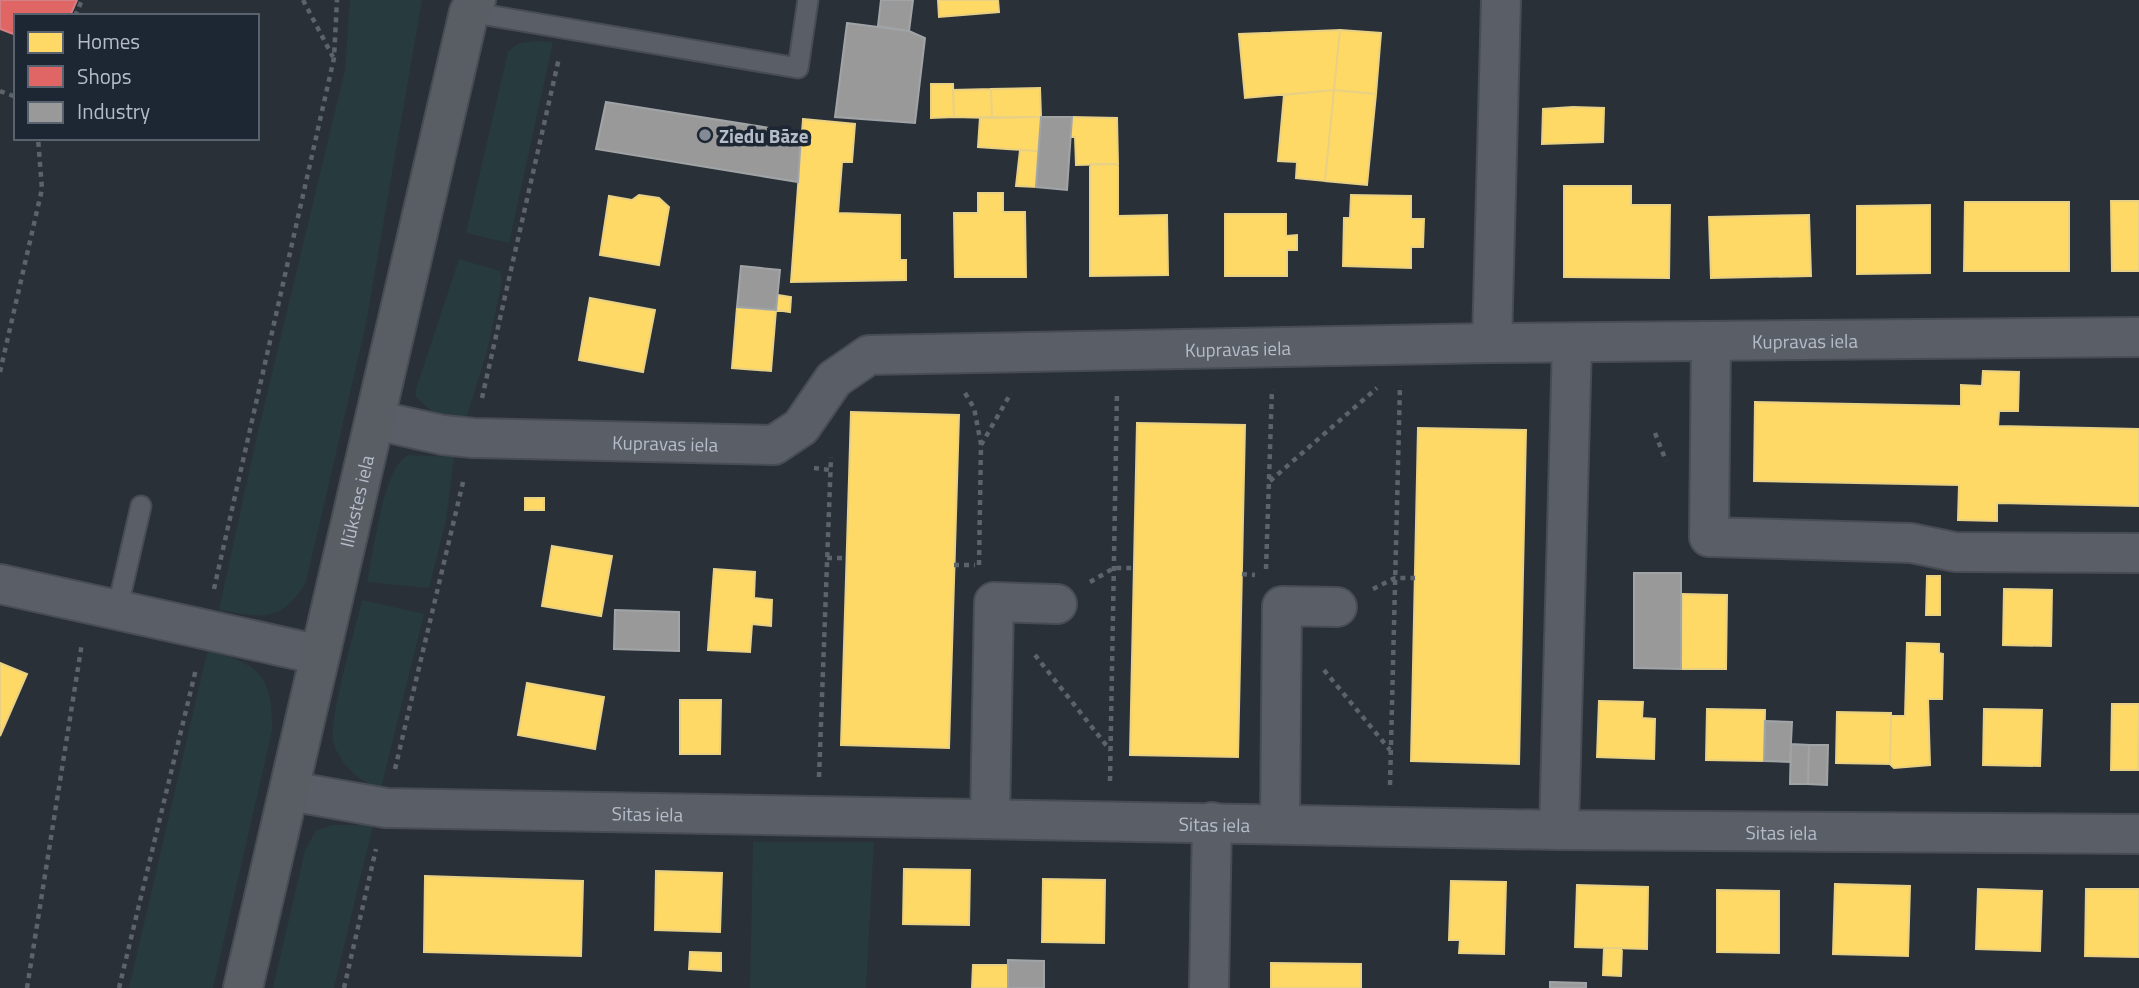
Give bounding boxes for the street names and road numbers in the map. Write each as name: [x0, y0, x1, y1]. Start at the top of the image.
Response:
street label: Kupravas iela: [1752, 325, 1858, 355]
street label: Kupravas iela: [1185, 332, 1292, 363]
street label: Kupravas iela: [612, 427, 719, 458]
street label: Ilūkstes iela: [331, 451, 381, 550]
street label: Sitas iela: [611, 798, 684, 828]
street label: Sitas iela: [1178, 808, 1251, 839]
street label: Sitas iela: [1745, 817, 1818, 846]

